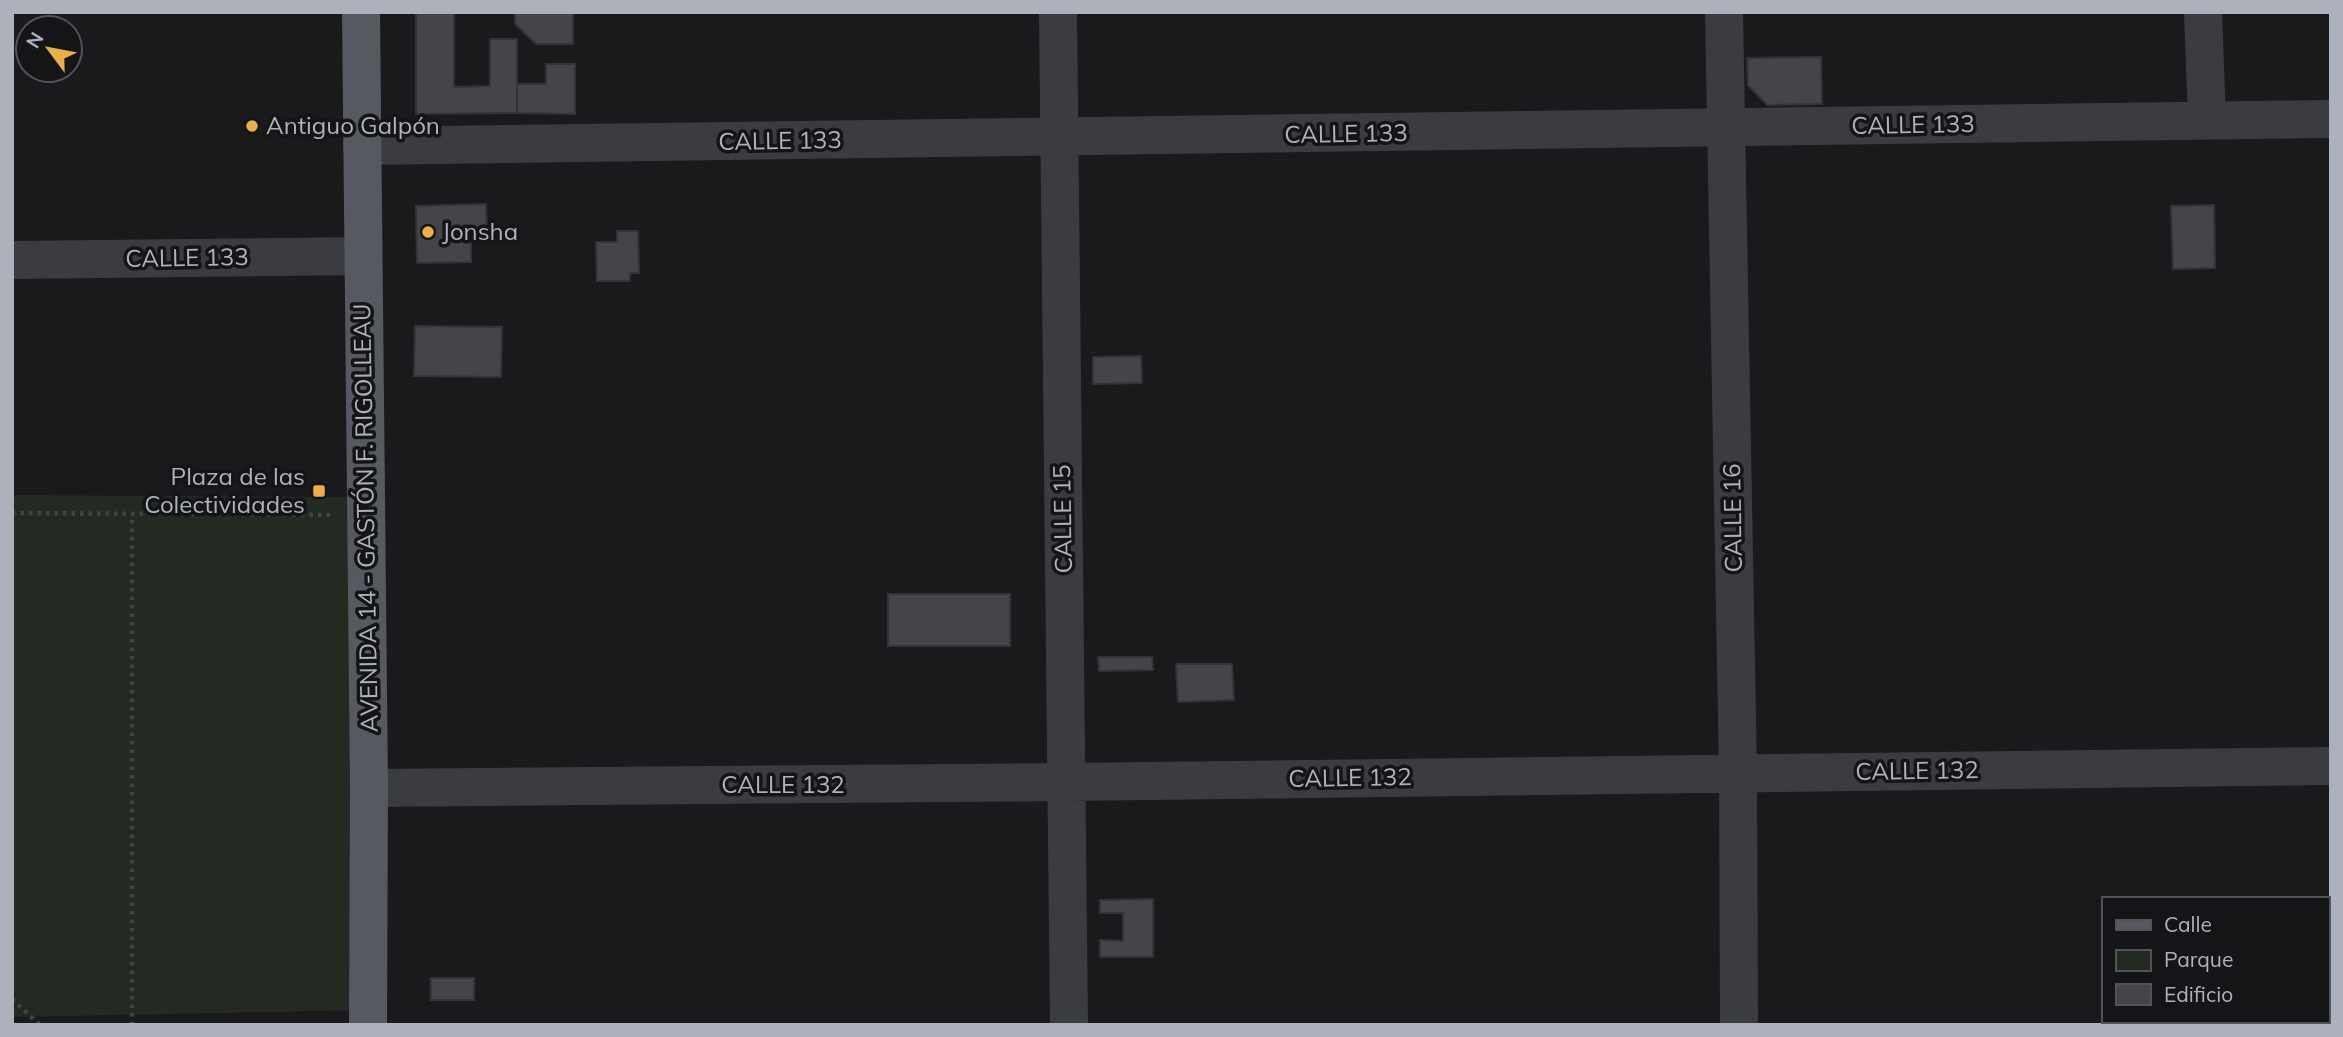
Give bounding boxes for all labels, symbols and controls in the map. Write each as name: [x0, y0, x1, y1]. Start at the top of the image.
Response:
north arrow: [14, 14, 84, 84]
text: N: [21, 28, 49, 52]
street label: CALLE 133: [1851, 108, 1975, 140]
place label: Antiguo Galpón: [266, 110, 440, 140]
street label: CALLE 133: [1284, 117, 1408, 149]
marker: Antiguo Galpón: [244, 118, 260, 134]
street label: CALLE 133: [718, 124, 842, 156]
place label: Jonsha: [442, 216, 518, 246]
marker: Jonsha: [420, 224, 436, 240]
street label: CALLE 133: [125, 241, 249, 273]
street label: AVENIDA 14 - GASTÓN F. RIGOLLEAU: [346, 303, 384, 733]
place label: Plaza de las Colectividades: [144, 461, 305, 519]
street label: CALLE 16: [1716, 463, 1748, 573]
street label: CALLE 15: [1046, 464, 1078, 574]
marker: Plaza de las Colectividades: [311, 483, 327, 499]
street label: CALLE 132: [1855, 754, 1979, 786]
street label: CALLE 132: [1288, 761, 1412, 793]
street label: CALLE 132: [721, 769, 845, 799]
legend: [2102, 897, 2329, 1023]
text: Calle: [2164, 911, 2212, 937]
text: Parque: [2164, 946, 2233, 972]
text: Edificio: [2164, 981, 2233, 1007]

